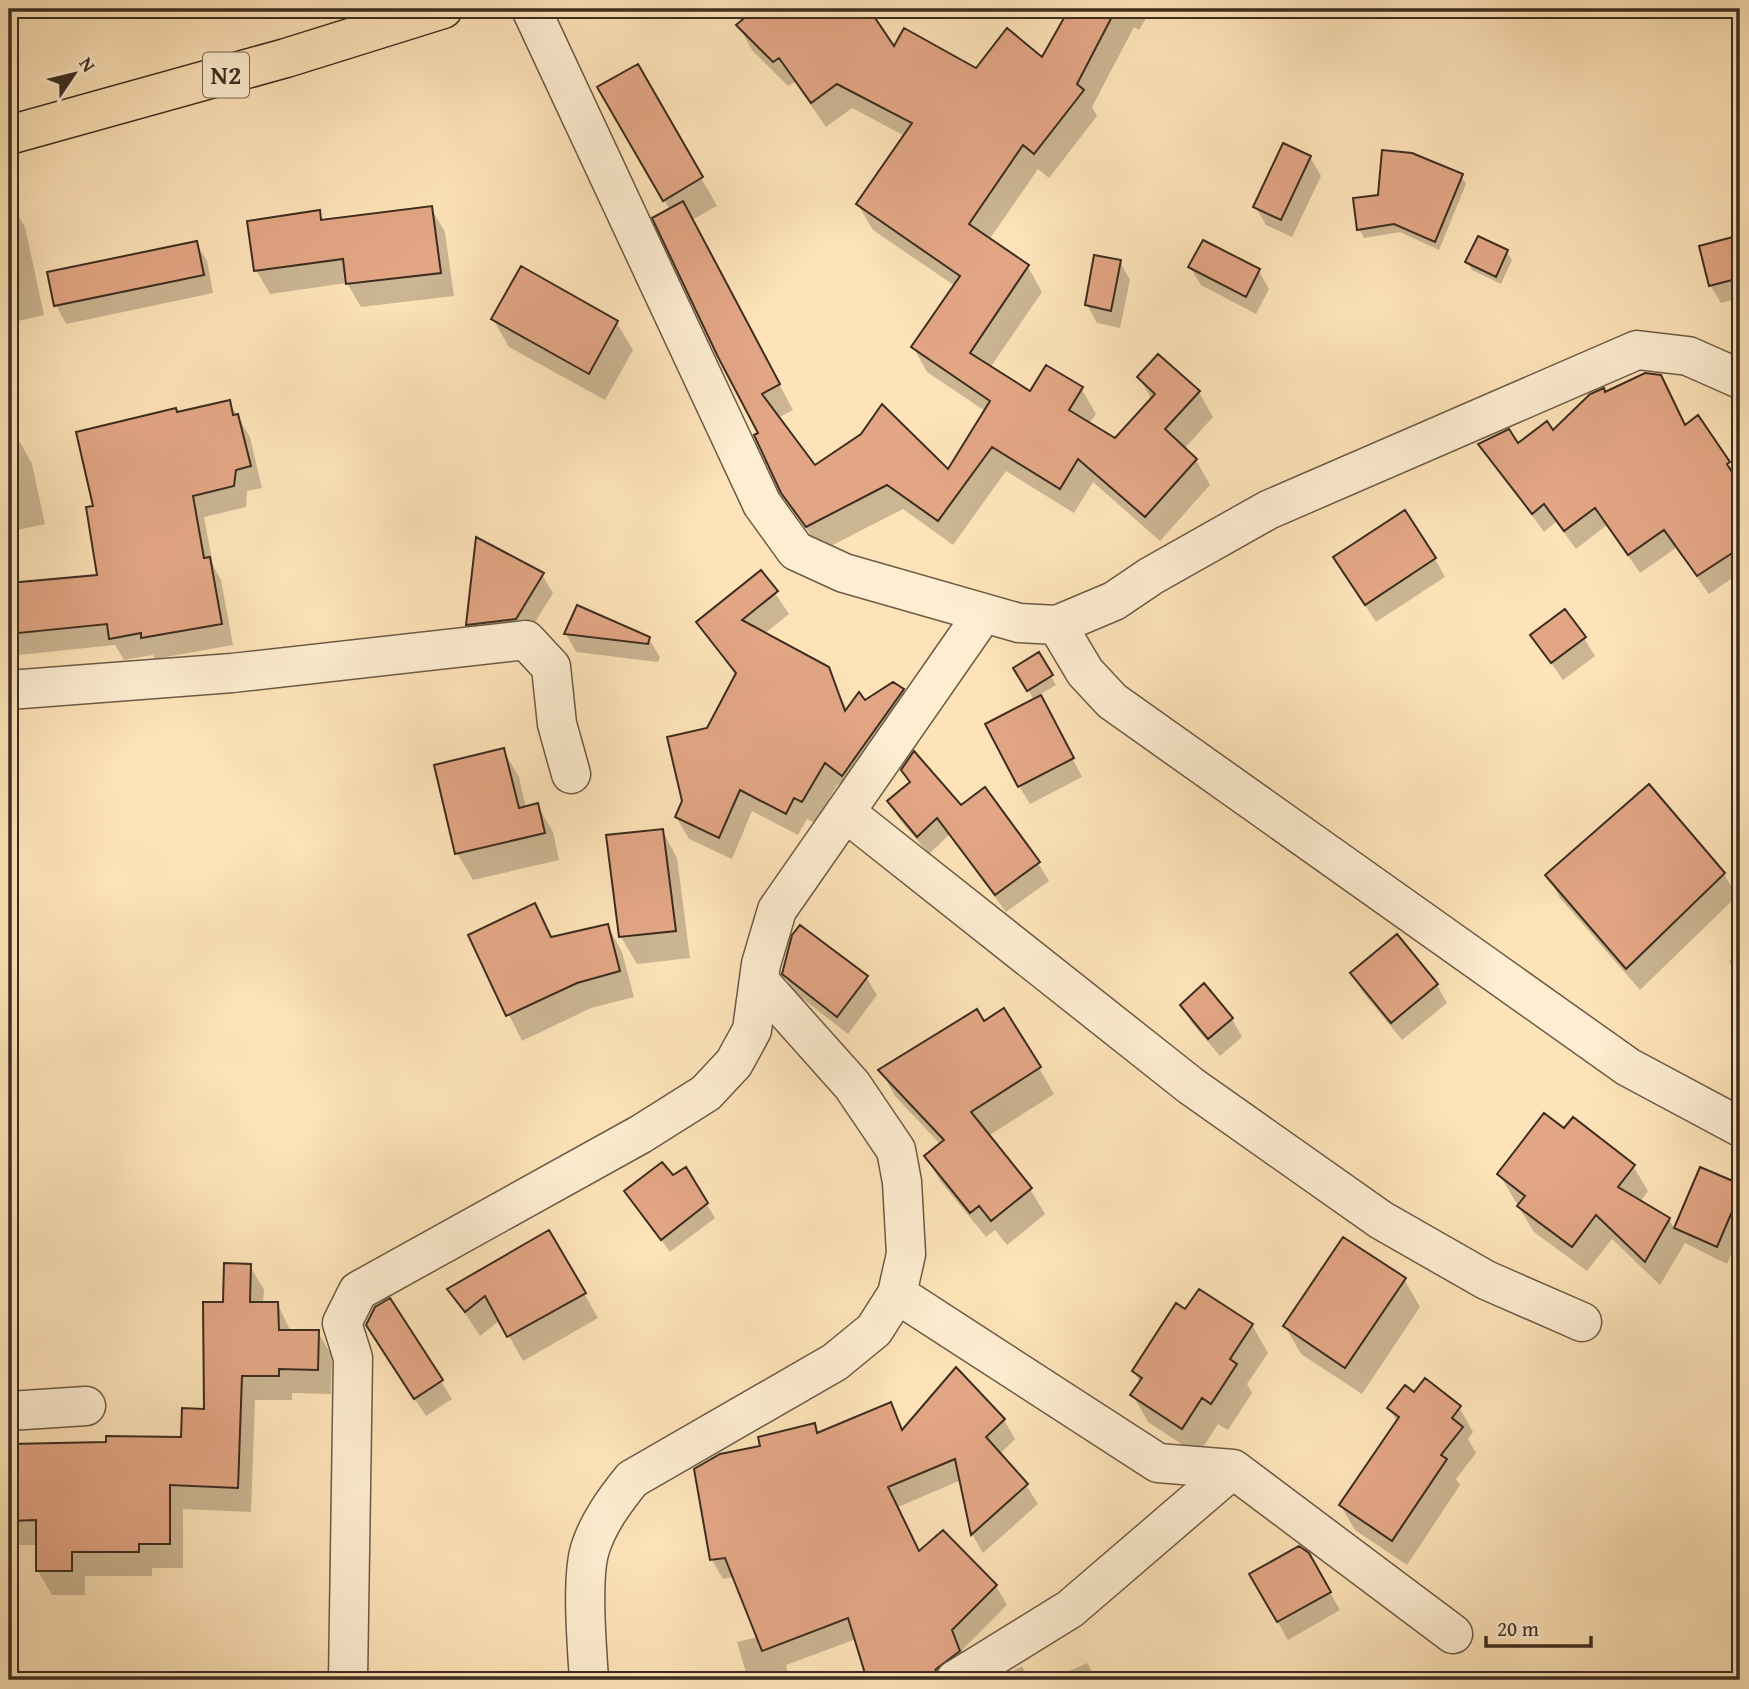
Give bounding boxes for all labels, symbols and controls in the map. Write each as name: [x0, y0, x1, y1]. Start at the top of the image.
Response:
north arrow: [38, 38, 108, 108]
text: N: [73, 51, 103, 78]
road number: N2: [203, 52, 249, 97]
scale bar: [1486, 1605, 1592, 1649]
text: 20 m: [1497, 1613, 1539, 1644]

